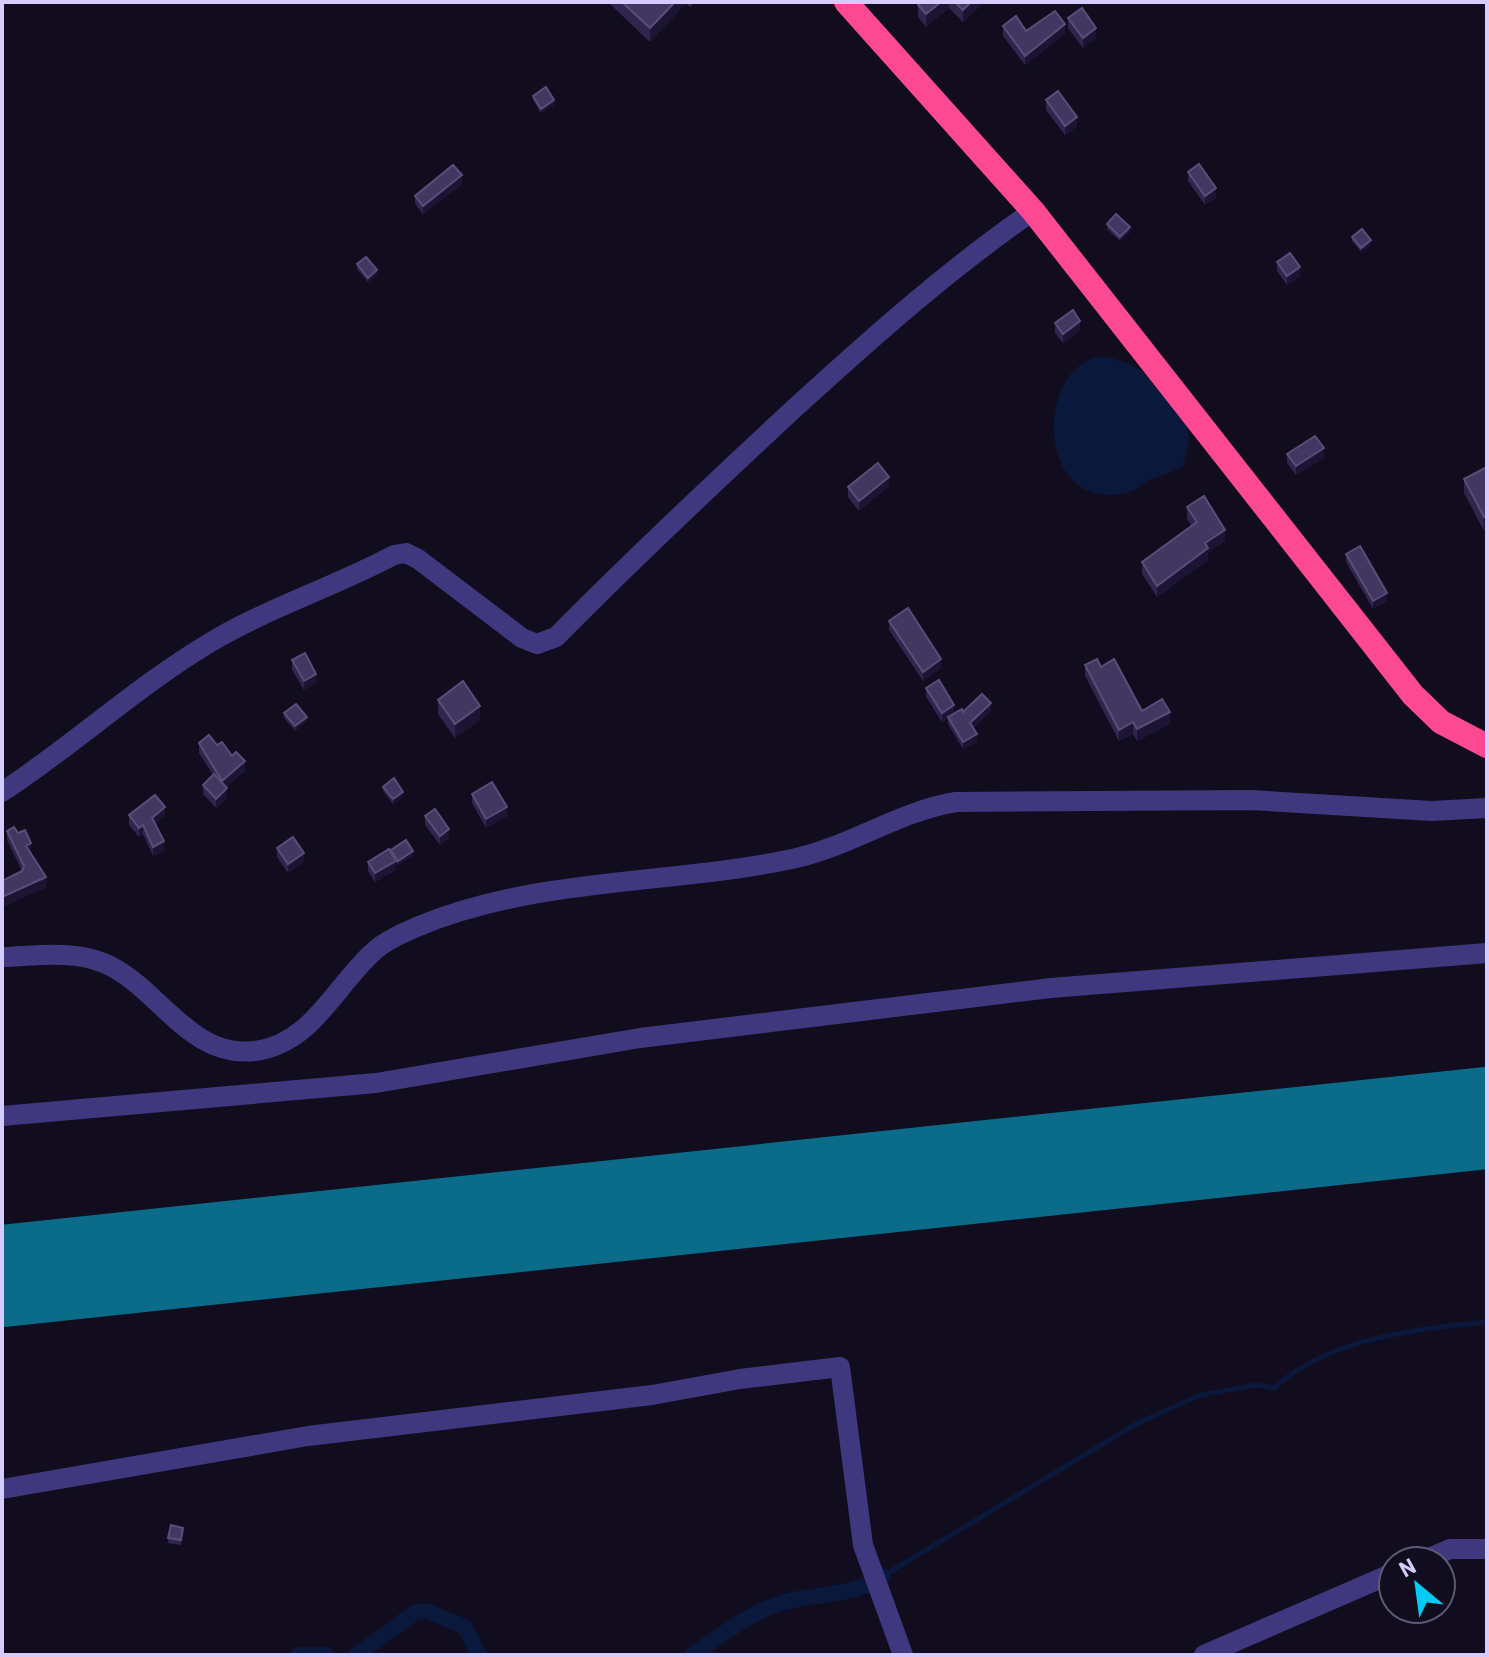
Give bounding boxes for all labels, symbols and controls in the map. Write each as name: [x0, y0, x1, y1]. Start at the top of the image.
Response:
north arrow: [1377, 1545, 1457, 1625]
text: N: [1394, 1552, 1420, 1582]

